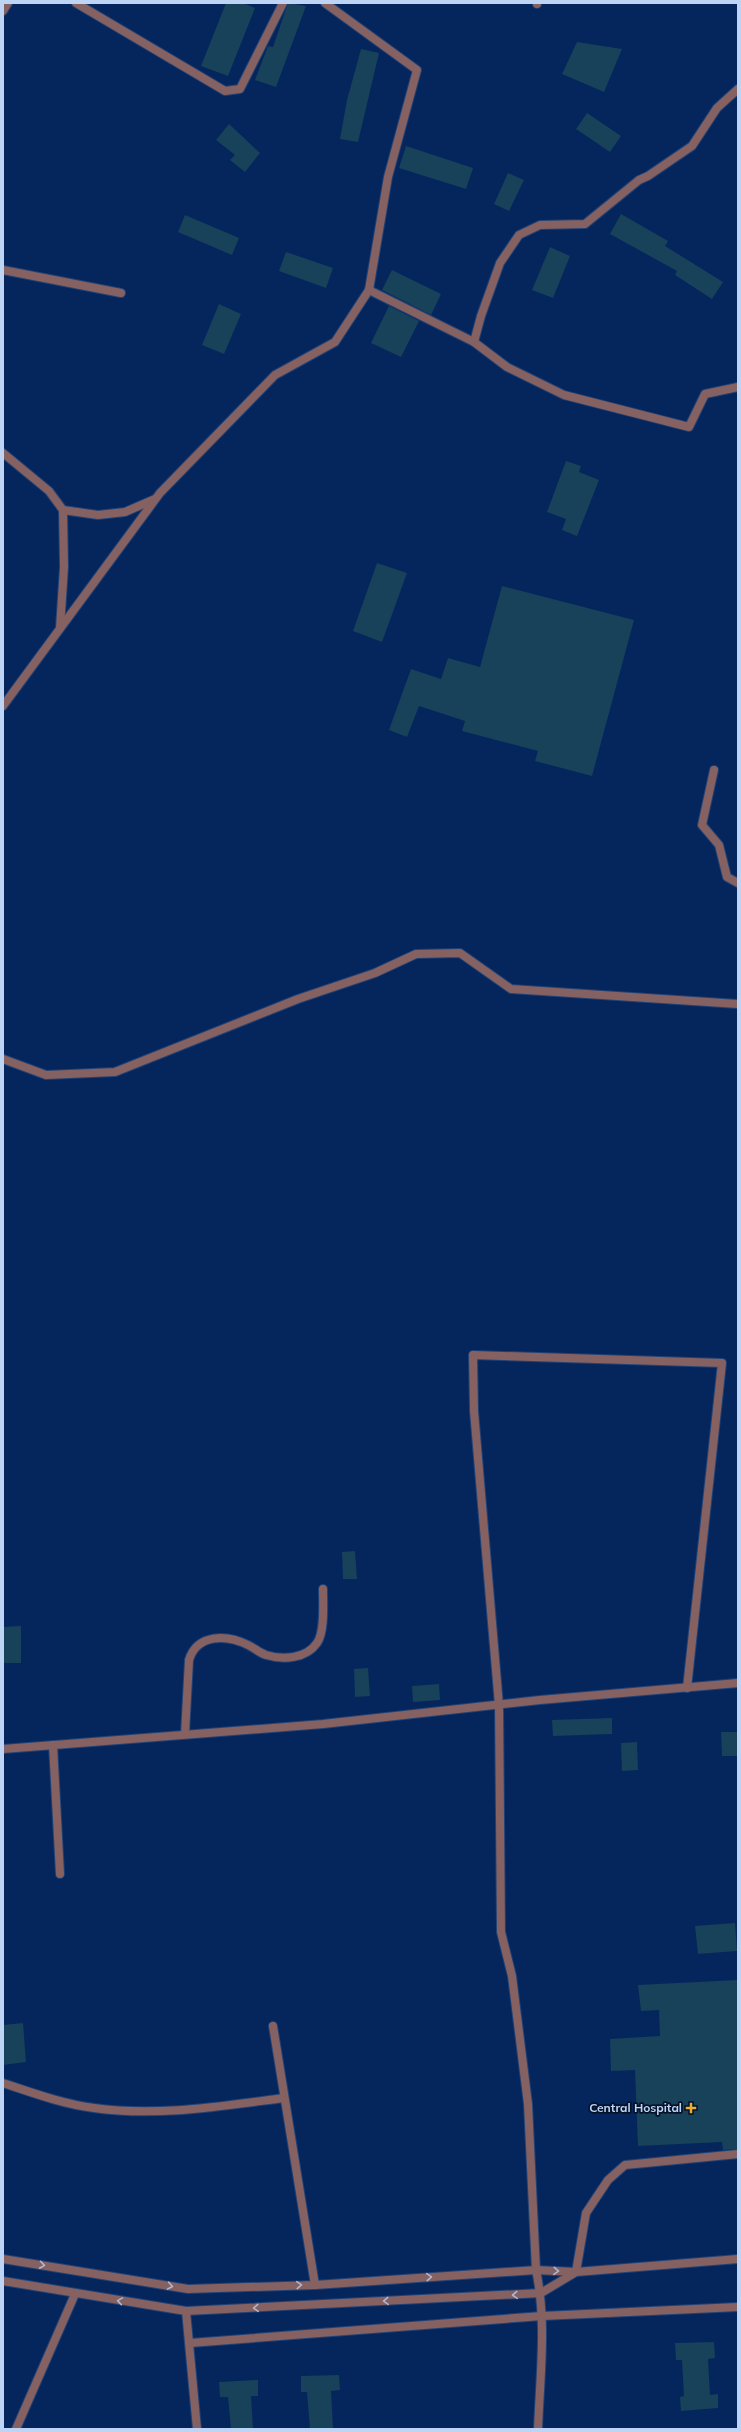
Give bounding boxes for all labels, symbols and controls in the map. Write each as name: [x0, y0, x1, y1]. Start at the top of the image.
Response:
place label: Central Hospital: [589, 2100, 682, 2115]
marker: Central Hospital: [685, 2102, 697, 2114]
one-way arrow: [39, 2260, 45, 2269]
one-way arrow: [553, 2266, 559, 2275]
one-way arrow: [426, 2272, 432, 2281]
one-way arrow: [167, 2281, 173, 2290]
one-way arrow: [296, 2281, 302, 2290]
one-way arrow: [512, 2290, 518, 2299]
one-way arrow: [117, 2297, 123, 2306]
one-way arrow: [383, 2297, 389, 2306]
one-way arrow: [253, 2303, 259, 2312]

